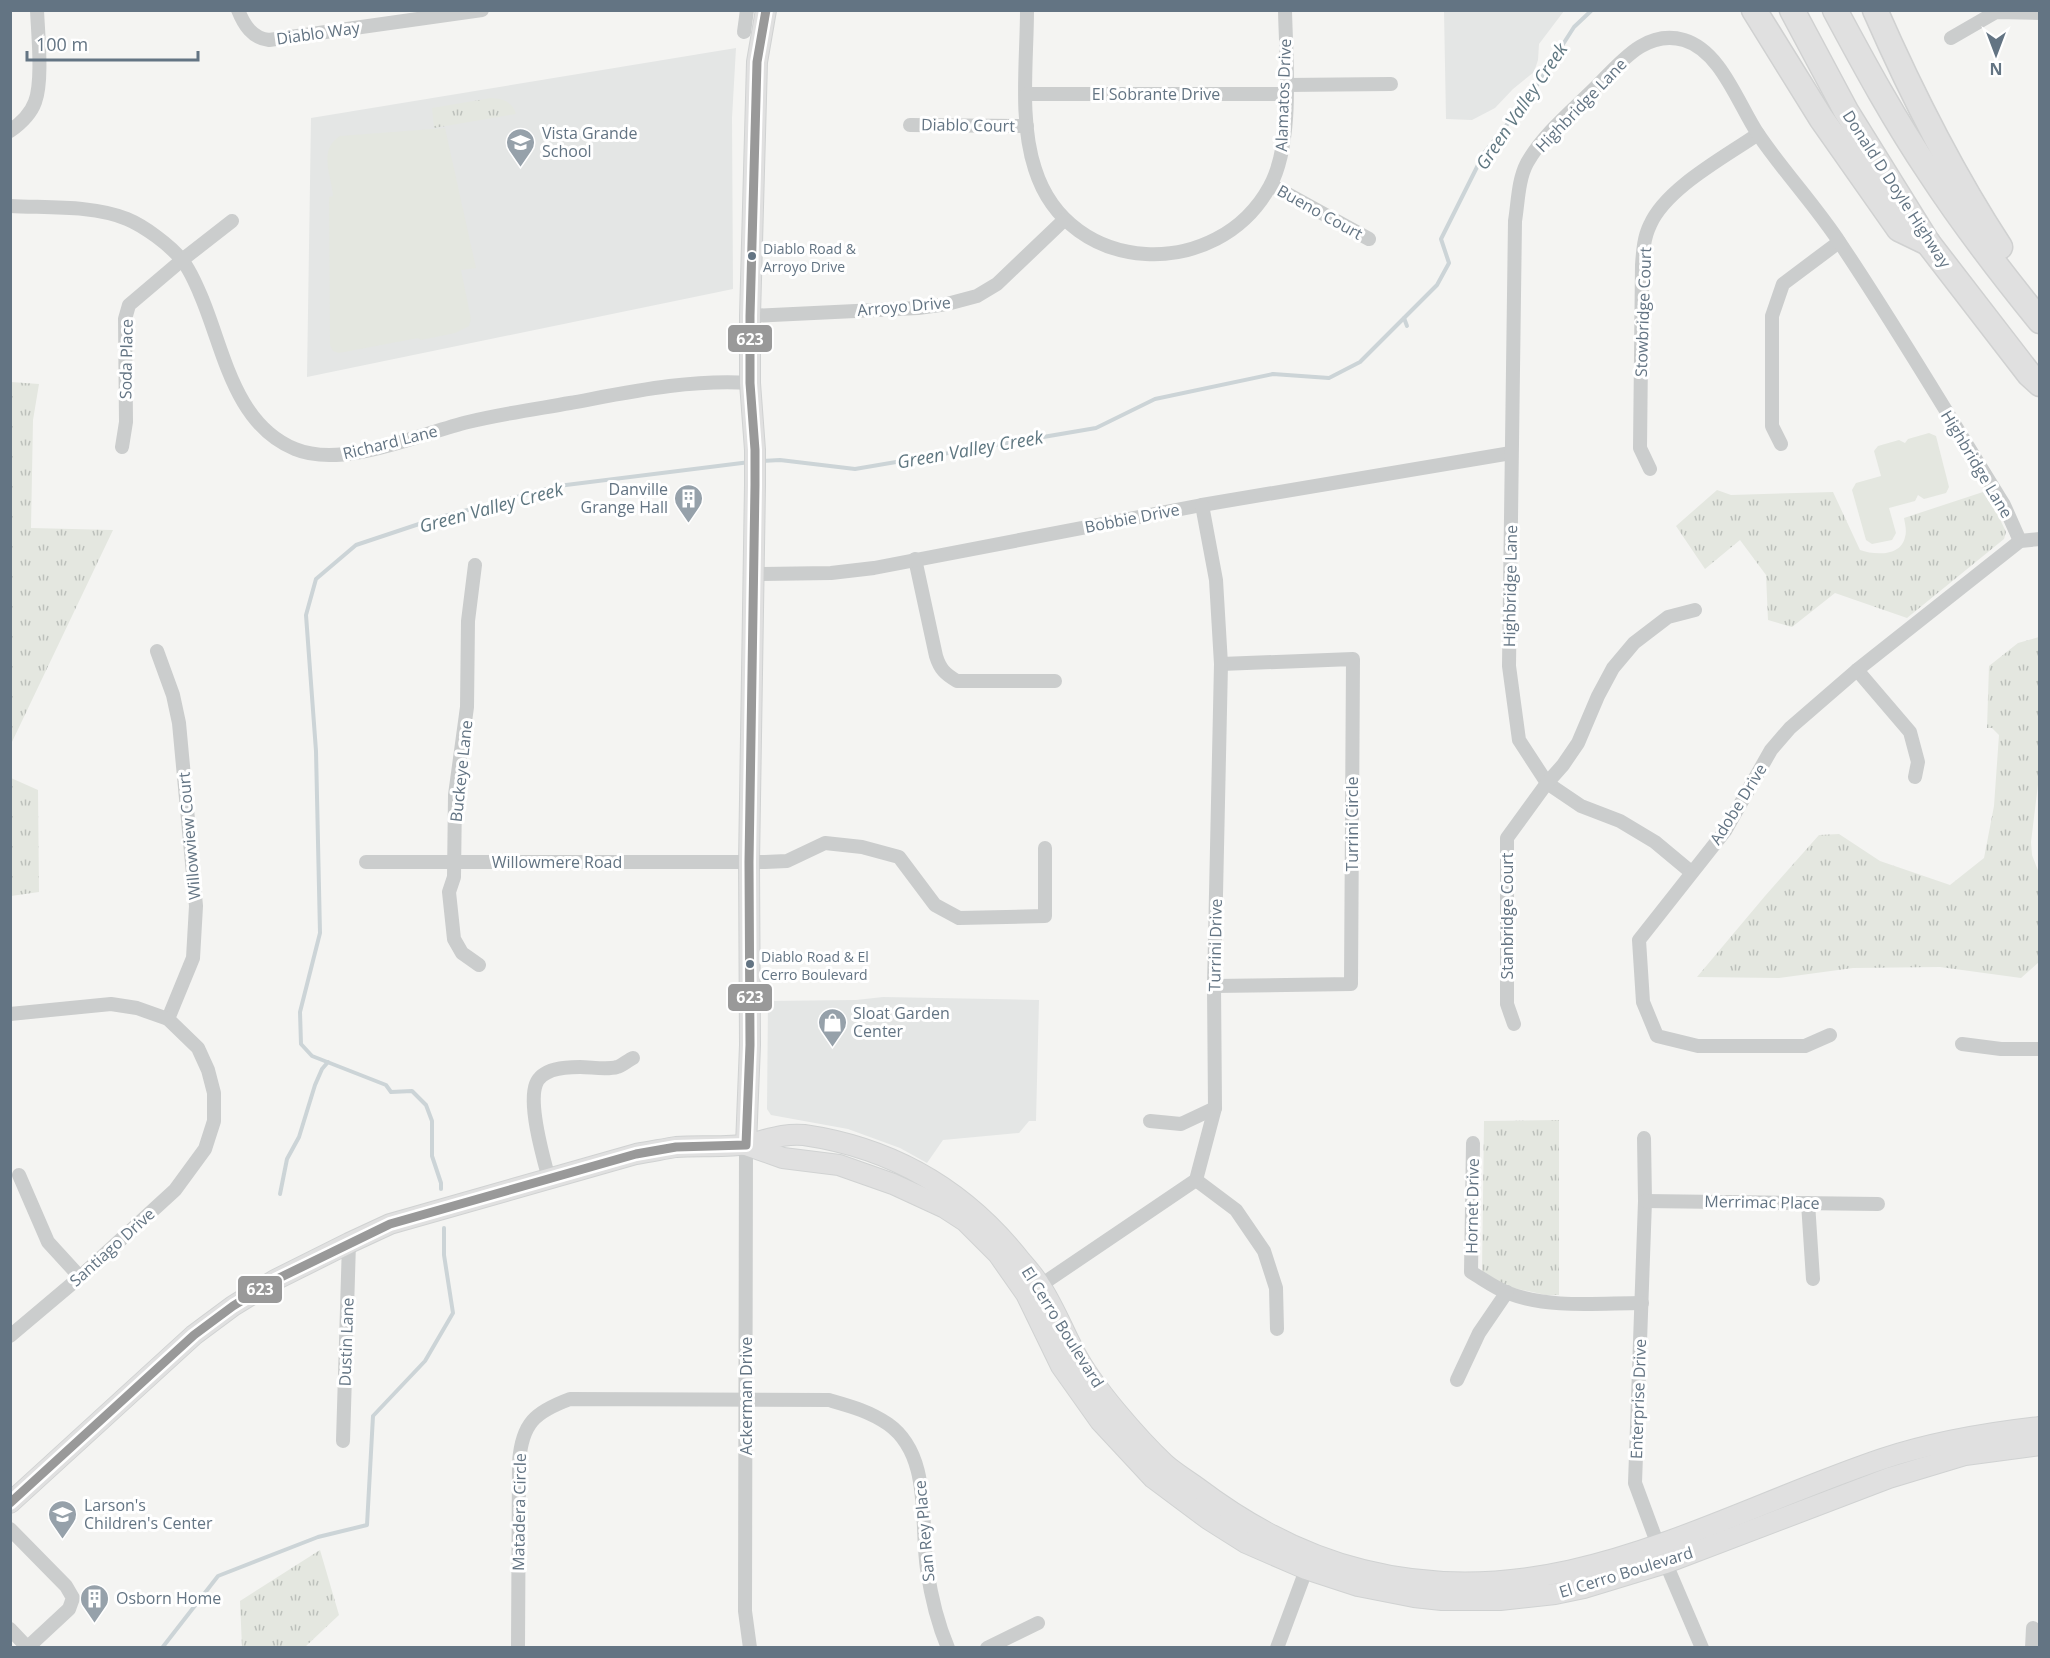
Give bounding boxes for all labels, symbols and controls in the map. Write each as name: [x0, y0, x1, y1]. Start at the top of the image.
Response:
street label: Diablo Way: [275, 16, 362, 50]
scale bar: [27, 24, 198, 62]
north arrow: [1966, 24, 2026, 84]
text: 100 m: [36, 32, 88, 56]
water label: Green Valley Creek: [1470, 37, 1573, 174]
street label: Alamatos Drive: [1270, 38, 1296, 152]
street label: Highbridge Lane: [1531, 53, 1631, 157]
text: N: [1989, 58, 2003, 80]
street label: El Sobrante Drive: [1092, 83, 1220, 105]
street label: Donald D Doyle Highway: [1838, 106, 1957, 273]
street label: Diablo Court: [921, 113, 1015, 137]
place label: Vista Grande School: [542, 122, 638, 162]
school or university icon: Vista Grande School: [505, 126, 537, 168]
street label: Bueno Court: [1273, 179, 1367, 245]
place label: Diablo Road & Arroyo Drive: [763, 239, 857, 276]
street label: Stowbridge Court: [1630, 246, 1656, 377]
marker: Diablo Road & Arroyo Drive: [746, 250, 758, 262]
street label: Arroyo Drive: [856, 291, 952, 321]
street label: Soda Place: [114, 319, 138, 399]
line badge: 623: [727, 324, 773, 353]
text: 623: [736, 328, 764, 350]
street label: Highbridge Lane: [1936, 406, 2018, 522]
street label: Richard Lane: [340, 420, 440, 464]
water label: Green Valley Creek: [895, 424, 1046, 474]
water label: Green Valley Creek: [416, 476, 567, 538]
place label: Danville Grange Hall: [581, 478, 668, 518]
building icon: Danville Grange Hall: [673, 482, 705, 524]
street label: Bobbie Drive: [1083, 498, 1181, 538]
street label: Highbridge Lane: [1498, 525, 1522, 647]
street label: Buckeye Lane: [445, 719, 477, 823]
street label: Adobe Drive: [1704, 759, 1772, 849]
street label: Willowview Court: [172, 771, 206, 901]
street label: Turrini Circle: [1341, 776, 1363, 872]
street label: Willowmere Road: [492, 851, 622, 873]
street label: Stanbridge Court: [1496, 852, 1518, 979]
street label: Turrini Drive: [1203, 898, 1227, 992]
place label: Diablo Road & El Cerro Boulevard: [761, 947, 869, 984]
marker: Diablo Road & El Cerro Boulevard: [744, 958, 756, 970]
line badge: 623: [727, 983, 773, 1012]
text: 623: [736, 986, 764, 1008]
place label: Sloat Garden Center: [853, 1002, 950, 1042]
shop icon: Sloat Garden Center: [816, 1006, 848, 1048]
street label: Hornet Drive: [1460, 1158, 1484, 1254]
street label: Merrimac Place: [1704, 1190, 1820, 1214]
street label: Santiago Drive: [65, 1203, 159, 1291]
street label: El Cerro Boulevard: [1017, 1262, 1109, 1392]
line badge: 623: [237, 1275, 283, 1304]
text: 623: [246, 1278, 274, 1300]
street label: Dustin Lane: [333, 1297, 359, 1387]
street label: Ackerman Drive: [735, 1337, 757, 1455]
street label: Enterprise Drive: [1625, 1339, 1651, 1459]
street label: Matadera Circle: [507, 1453, 531, 1571]
street label: San Rey Place: [909, 1479, 939, 1583]
place label: Larson's Children's Center: [84, 1494, 213, 1534]
school or university icon: Larson's Children's Center: [47, 1498, 79, 1540]
street label: El Cerro Boulevard: [1556, 1541, 1696, 1603]
building icon: Osborn Home: [79, 1582, 111, 1624]
place label: Osborn Home: [116, 1587, 221, 1609]

